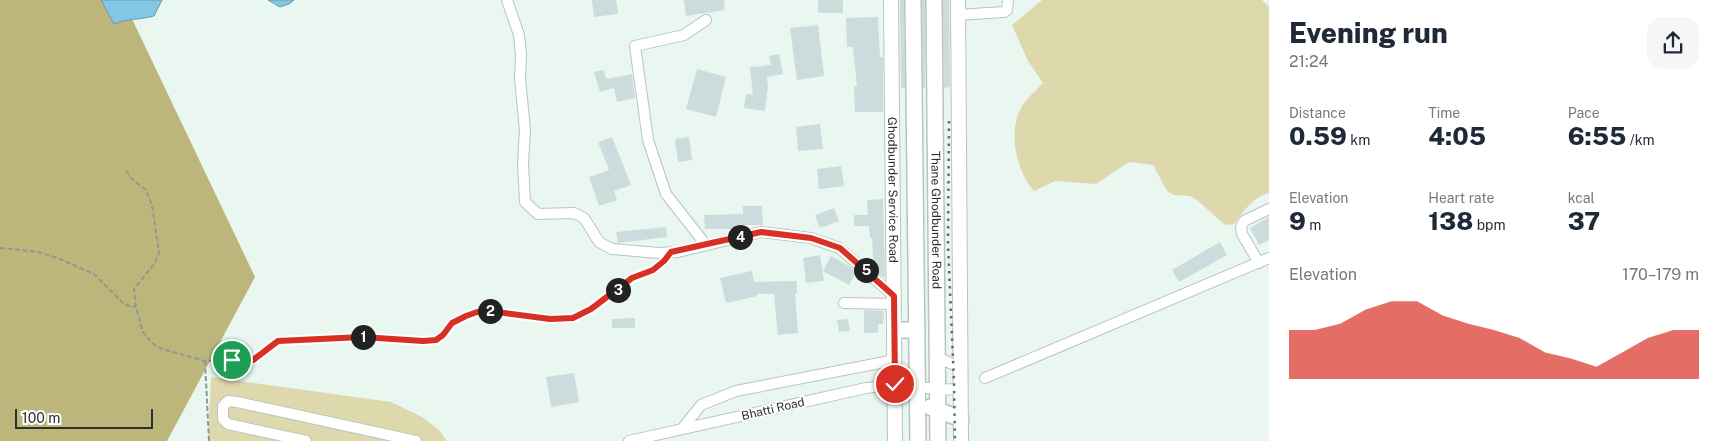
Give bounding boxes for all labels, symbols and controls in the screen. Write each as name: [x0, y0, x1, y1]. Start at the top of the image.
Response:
text: Evening run: [1289, 16, 1448, 49]
button: share: [1647, 17, 1699, 69]
text: 21:24: [1289, 52, 1329, 71]
text: Distance: [1289, 105, 1346, 121]
text: Time: [1428, 105, 1460, 121]
text: Pace: [1568, 105, 1600, 121]
street label: Ghodbunder Service Road: [885, 117, 900, 263]
text: 0.59: [1289, 121, 1347, 151]
text: 4:05: [1428, 121, 1486, 151]
text: 6:55: [1568, 121, 1626, 151]
text: km: [1347, 132, 1370, 148]
text: /km: [1626, 132, 1655, 148]
street label: Thane Ghodbunder Road: [928, 151, 944, 289]
text: Elevation: [1289, 190, 1348, 206]
text: Heart rate: [1428, 190, 1495, 206]
text: kcal: [1568, 190, 1595, 206]
text: 9: [1289, 206, 1306, 236]
text: 138: [1428, 206, 1473, 236]
text: 37: [1568, 206, 1600, 236]
text: m: [1306, 217, 1321, 233]
text: bpm: [1473, 217, 1506, 233]
pin: 4: [728, 224, 752, 250]
text: 4: [736, 229, 745, 245]
pin: 5: [854, 258, 878, 282]
text: 5: [862, 262, 871, 278]
text: Elevation: [1289, 265, 1357, 284]
text: 170–179 m: [1622, 265, 1699, 284]
pin: 3: [606, 278, 630, 302]
text: 3: [614, 282, 623, 298]
pin: 2: [478, 298, 502, 324]
text: 2: [486, 303, 495, 319]
pin: 1: [350, 324, 376, 350]
text: 1: [361, 329, 367, 345]
pin: [211, 339, 253, 381]
icon: arrive: [218, 346, 246, 374]
pin: [874, 363, 916, 405]
icon: check: [881, 370, 909, 398]
street label: Bhatti Road: [740, 395, 806, 423]
scale bar: [15, 406, 152, 429]
text: 100 m: [22, 410, 60, 426]

